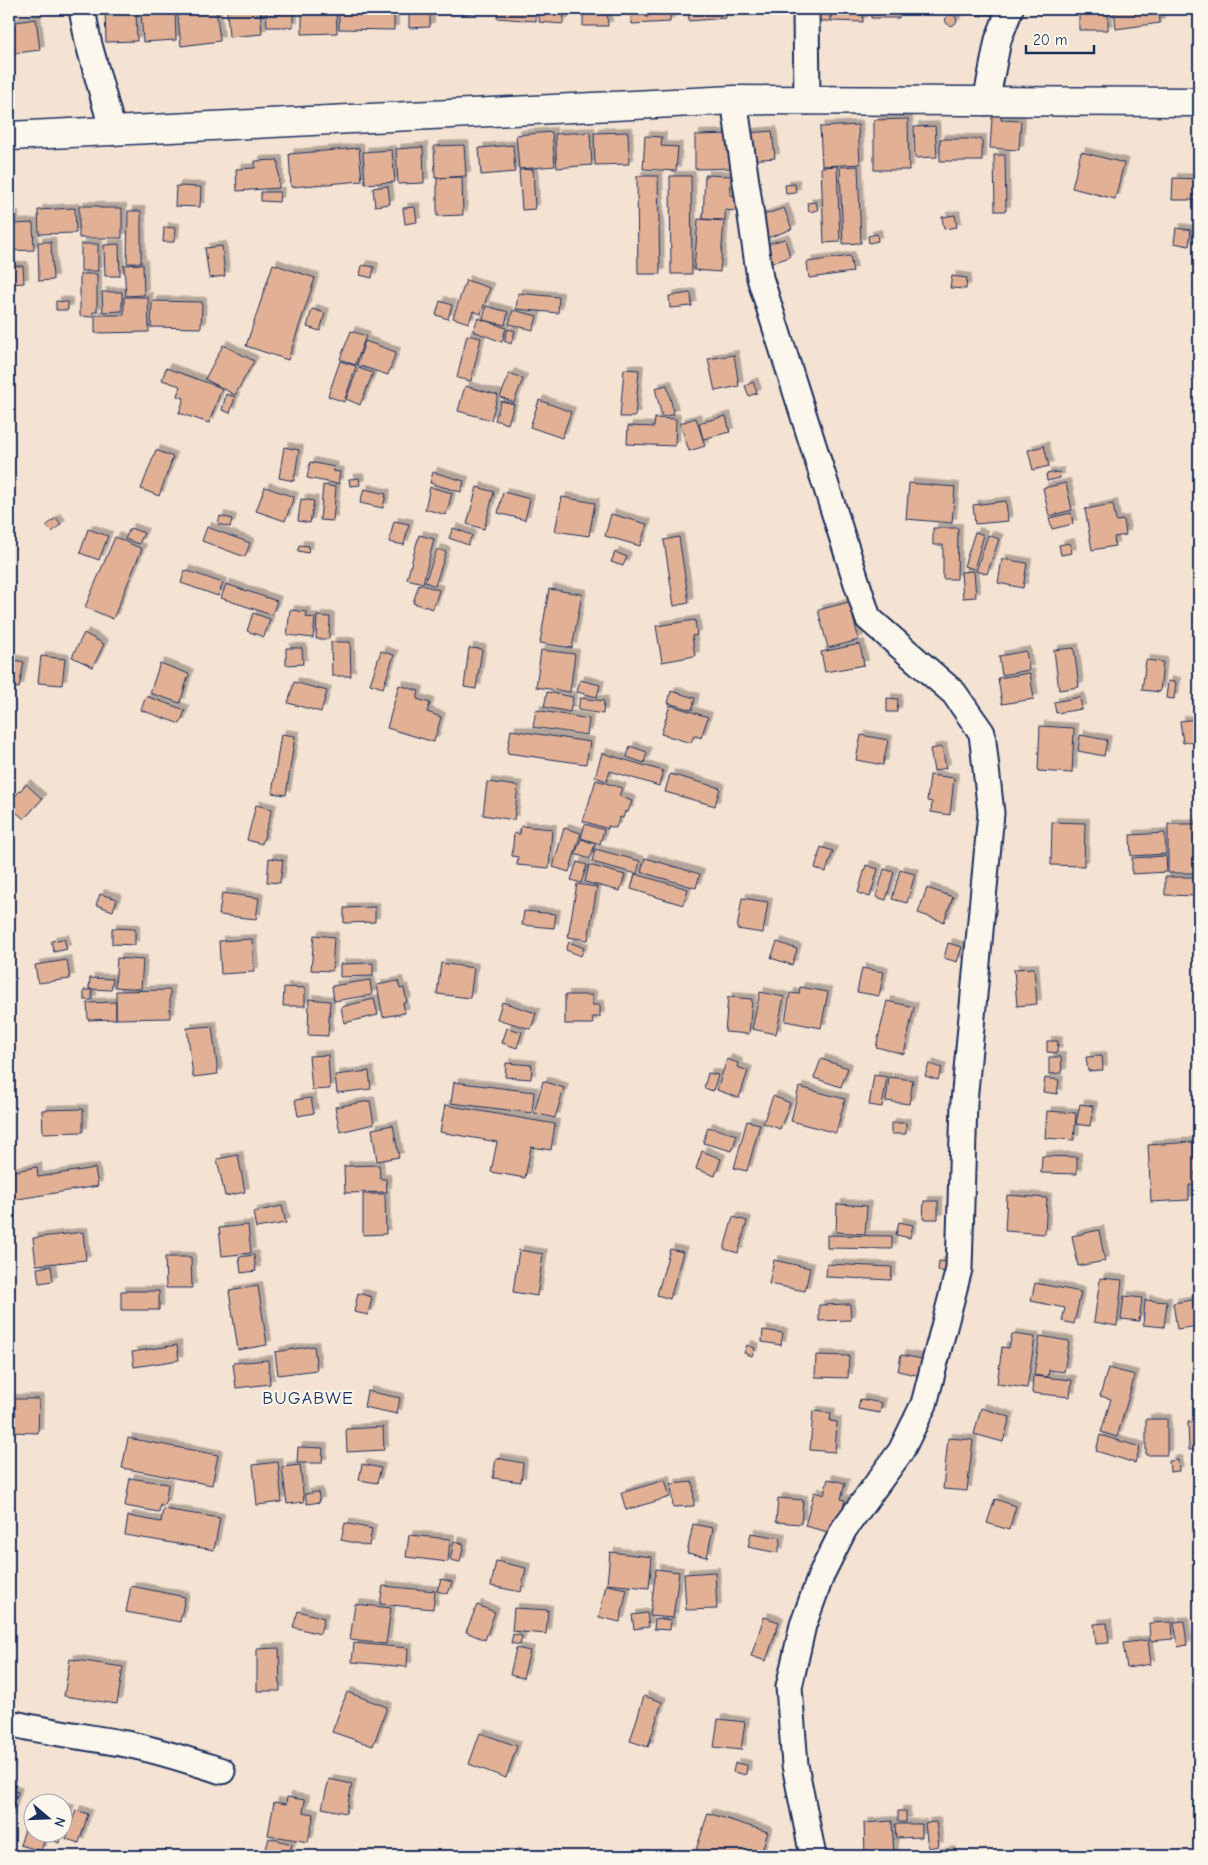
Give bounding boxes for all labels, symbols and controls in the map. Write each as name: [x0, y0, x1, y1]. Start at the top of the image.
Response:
scale bar: [1026, 22, 1093, 54]
text: 20 m: [1033, 31, 1067, 49]
district label: BUGABWE: [262, 1388, 354, 1409]
north arrow: [22, 1792, 72, 1842]
text: N: [50, 1815, 69, 1829]

